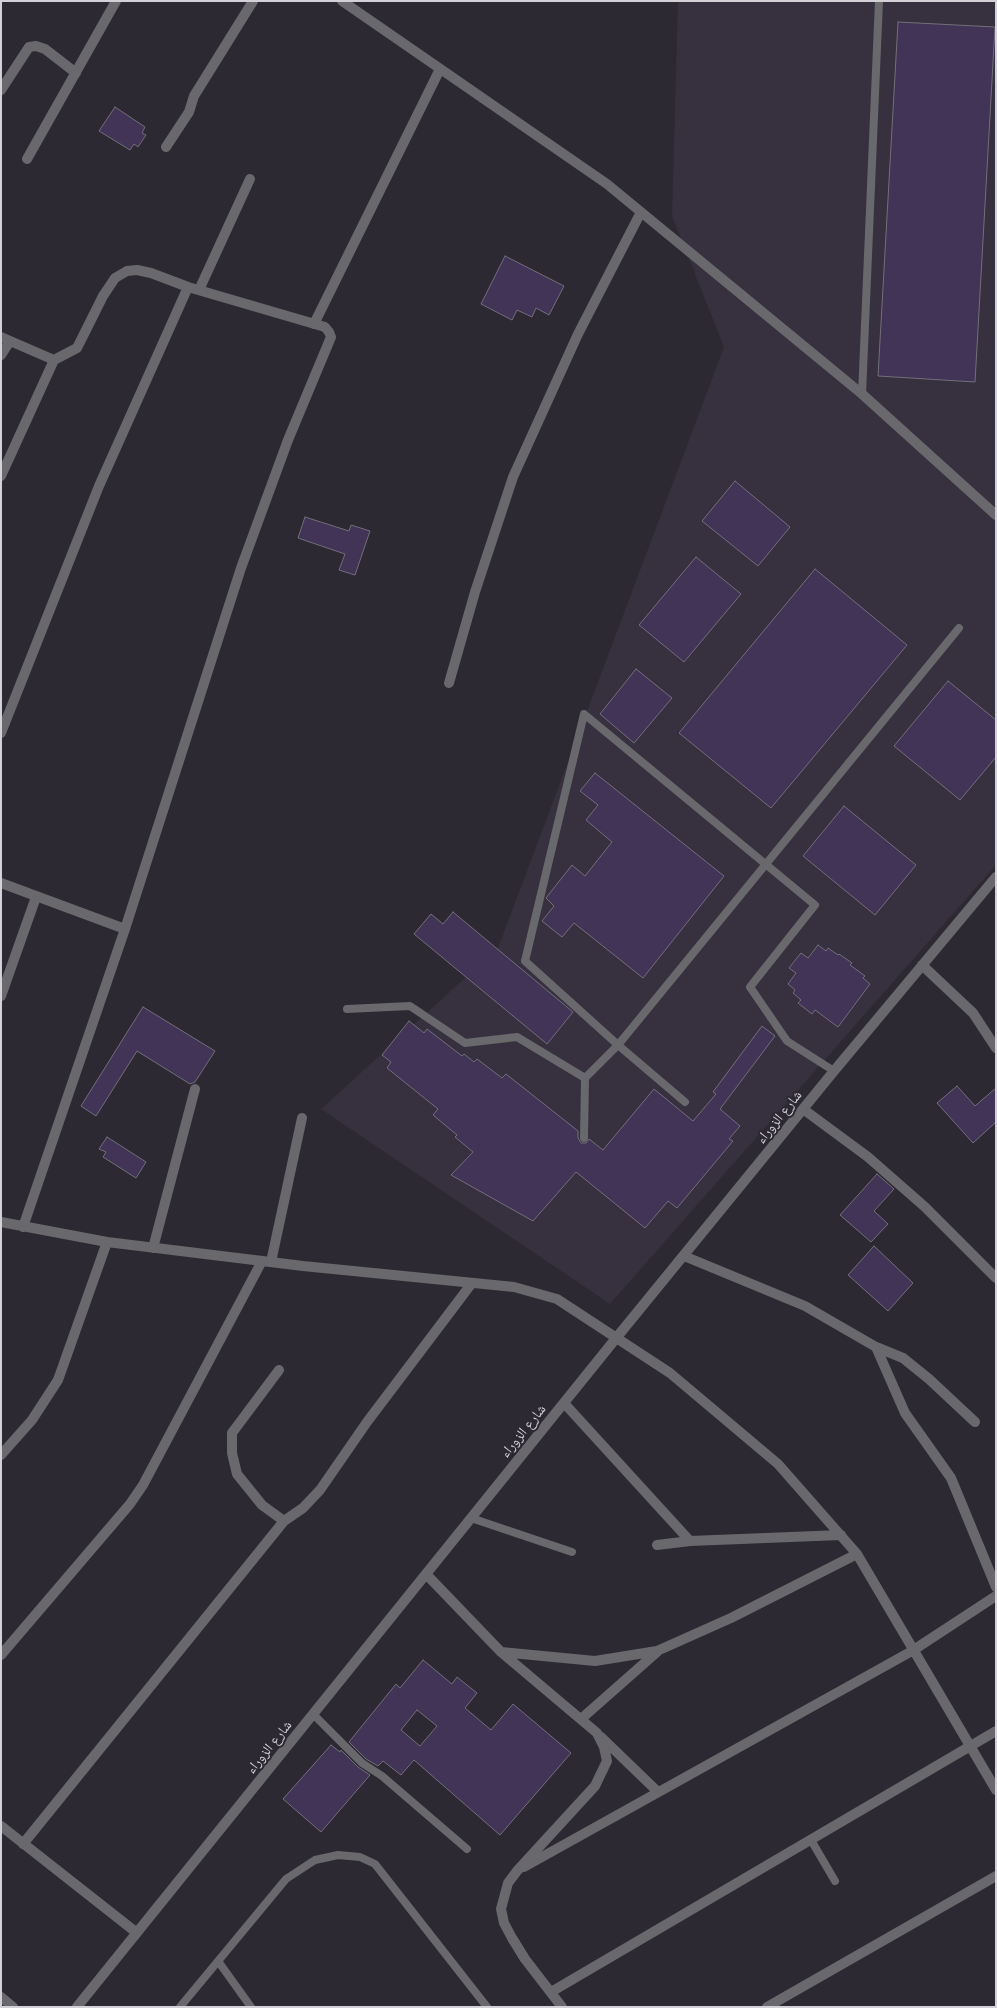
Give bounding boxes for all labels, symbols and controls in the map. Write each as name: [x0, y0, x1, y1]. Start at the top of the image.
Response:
street label: شارع الزوراء: [752, 1087, 806, 1147]
street label: شارع الزوراء: [496, 1401, 550, 1461]
street label: شارع الزوراء: [242, 1717, 296, 1777]

